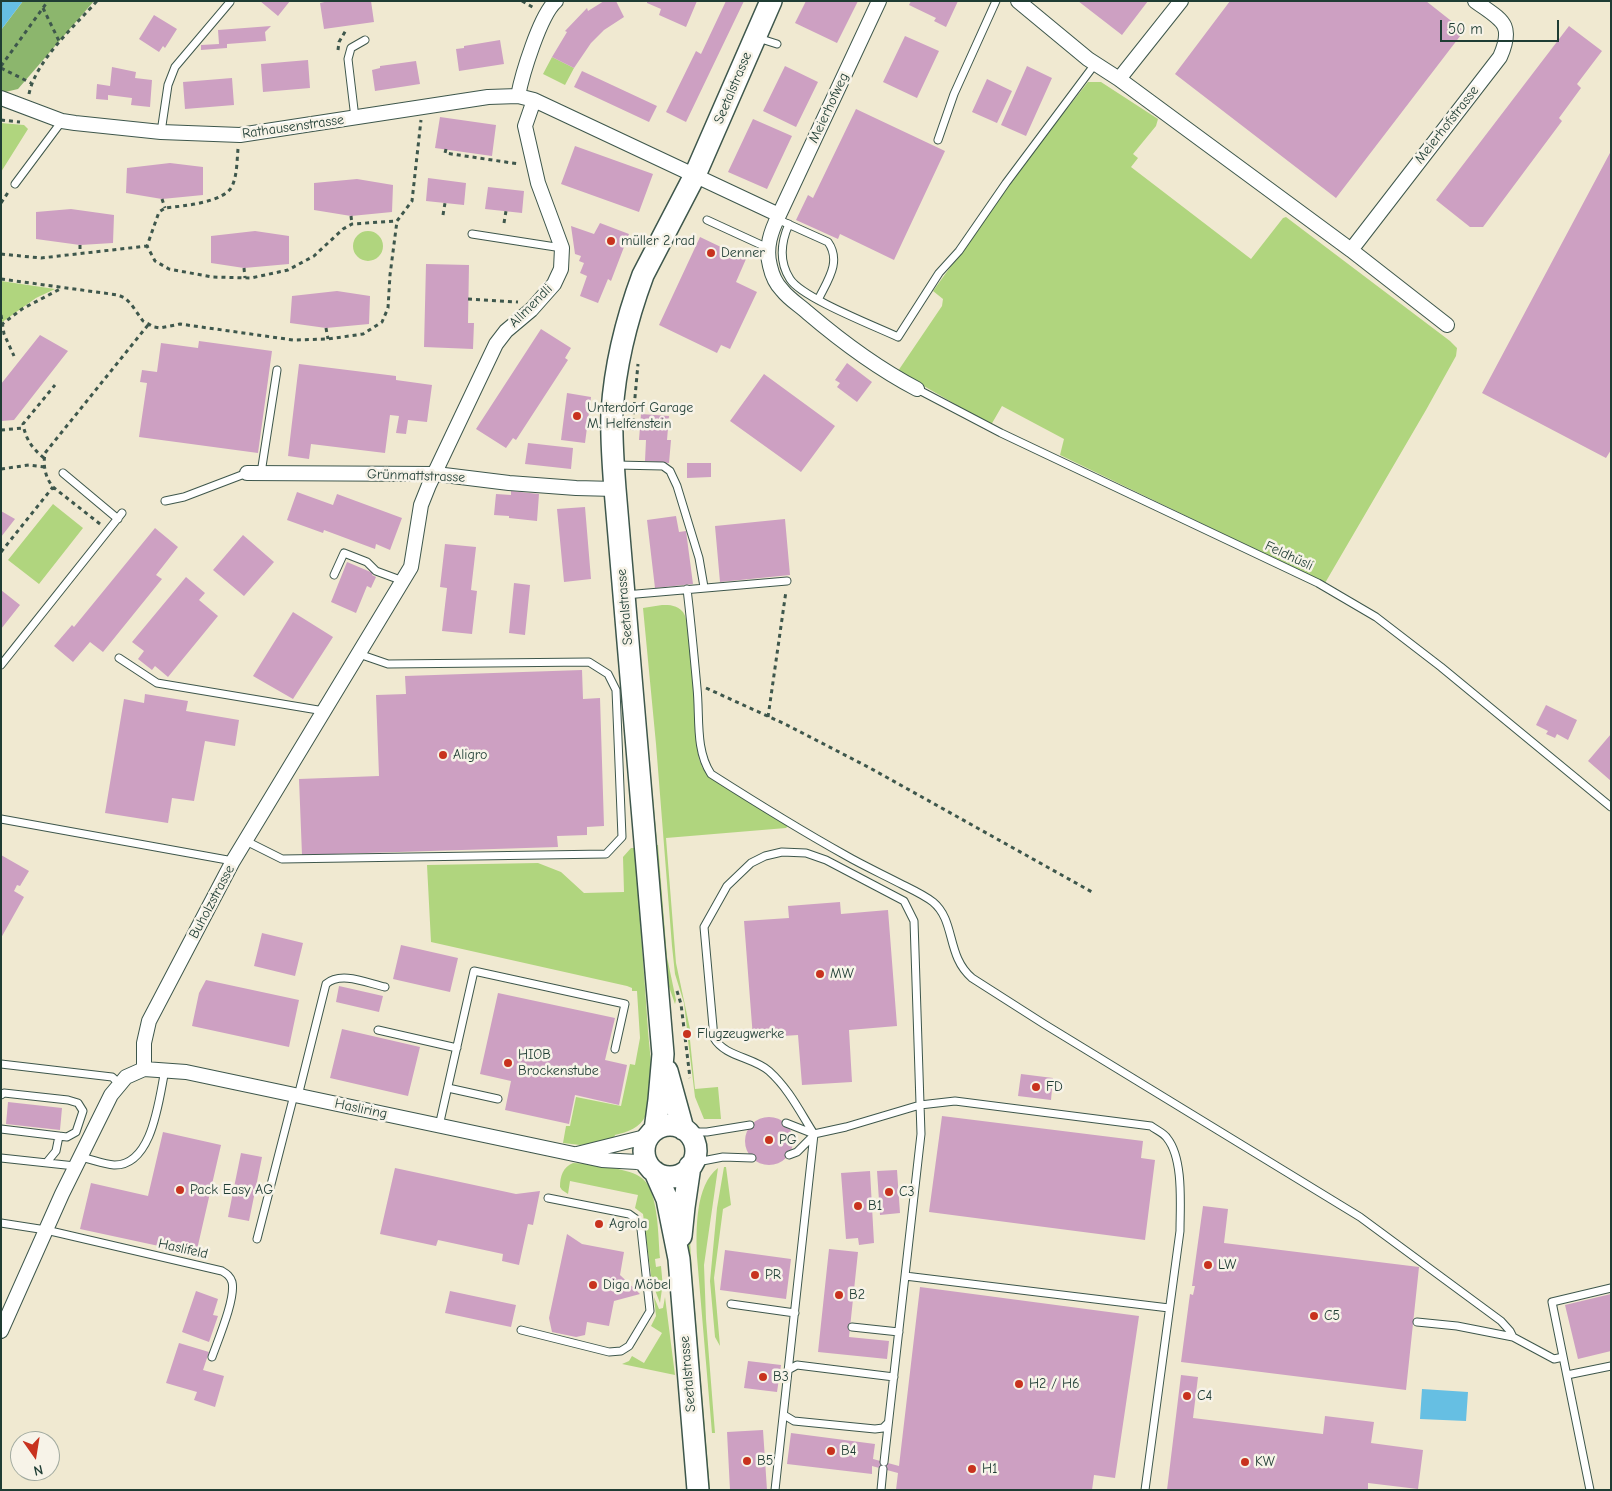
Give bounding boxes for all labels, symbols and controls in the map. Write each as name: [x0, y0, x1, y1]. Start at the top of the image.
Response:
scale bar: [1442, 10, 1561, 42]
text: 50 m: [1448, 20, 1483, 38]
street label: Seetalstrasse: [710, 49, 756, 127]
street label: Meierhofweg: [805, 70, 853, 146]
street label: Meierhofstrasse: [1411, 83, 1483, 167]
street label: Rathausenstrasse: [241, 112, 345, 142]
place label: müller 2 rad: [621, 233, 695, 249]
marker: müller 2 rad: [605, 235, 617, 247]
place label: Denner: [721, 245, 765, 261]
marker: Denner: [705, 247, 717, 259]
street label: Allmendli: [506, 281, 556, 331]
place label: Unterdorf Garage M. Helfenstein: [587, 400, 693, 432]
marker: Unterdorf Garage M. Helfenstein: [571, 410, 583, 422]
street label: Grünmattstrasse: [367, 466, 465, 486]
street label: Feldhüsli: [1262, 538, 1316, 574]
street label: Seetalstrasse: [613, 568, 637, 646]
place label: Aligro: [453, 747, 488, 763]
marker: Aligro: [437, 749, 449, 761]
street label: Buholzstrasse: [186, 862, 238, 942]
place label: MW: [830, 966, 854, 982]
marker: MW: [814, 968, 826, 980]
place label: Flugzeugwerke: [697, 1026, 784, 1042]
marker: Flugzeugwerke: [681, 1028, 693, 1040]
place label: HIOB Brockenstube: [518, 1047, 599, 1080]
marker: HIOB Brockenstube: [502, 1057, 514, 1069]
place label: FD: [1046, 1079, 1063, 1095]
marker: FD: [1030, 1081, 1042, 1093]
street label: Hasliring: [333, 1095, 389, 1123]
place label: PG: [779, 1132, 797, 1148]
marker: PG: [763, 1134, 775, 1146]
place label: Pack Easy AG: [190, 1182, 273, 1198]
marker: Pack Easy AG: [174, 1184, 186, 1196]
place label: C3: [899, 1184, 915, 1200]
marker: C3: [883, 1186, 895, 1198]
place label: B1: [868, 1198, 882, 1214]
marker: B1: [852, 1200, 864, 1212]
place label: Agrola: [609, 1216, 648, 1232]
marker: Agrola: [593, 1218, 605, 1230]
street label: Haslifeld: [156, 1235, 210, 1263]
place label: LW: [1218, 1257, 1236, 1273]
marker: LW: [1202, 1259, 1214, 1271]
place label: PR: [765, 1267, 781, 1283]
marker: PR: [749, 1269, 761, 1281]
place label: Diga Möbel: [603, 1277, 671, 1293]
marker: Diga Möbel: [587, 1279, 599, 1291]
place label: B2: [849, 1287, 865, 1303]
marker: B2: [833, 1289, 845, 1301]
place label: C5: [1324, 1308, 1340, 1324]
marker: C5: [1308, 1310, 1320, 1322]
street label: Seetalstrasse: [676, 1335, 700, 1413]
place label: B3: [773, 1369, 789, 1385]
marker: B3: [757, 1371, 769, 1383]
place label: H2 / H6: [1029, 1376, 1080, 1392]
marker: H2 / H6: [1013, 1378, 1025, 1390]
place label: C4: [1197, 1388, 1212, 1404]
marker: C4: [1181, 1390, 1193, 1402]
north arrow: [10, 1431, 60, 1481]
place label: B4: [841, 1443, 856, 1459]
marker: B4: [825, 1445, 837, 1457]
place label: B5: [757, 1453, 773, 1469]
place label: KW: [1255, 1454, 1275, 1470]
marker: B5: [741, 1455, 753, 1467]
marker: KW: [1239, 1456, 1251, 1468]
text: N: [32, 1461, 45, 1479]
place label: H1: [982, 1461, 998, 1477]
marker: H1: [966, 1463, 978, 1475]

